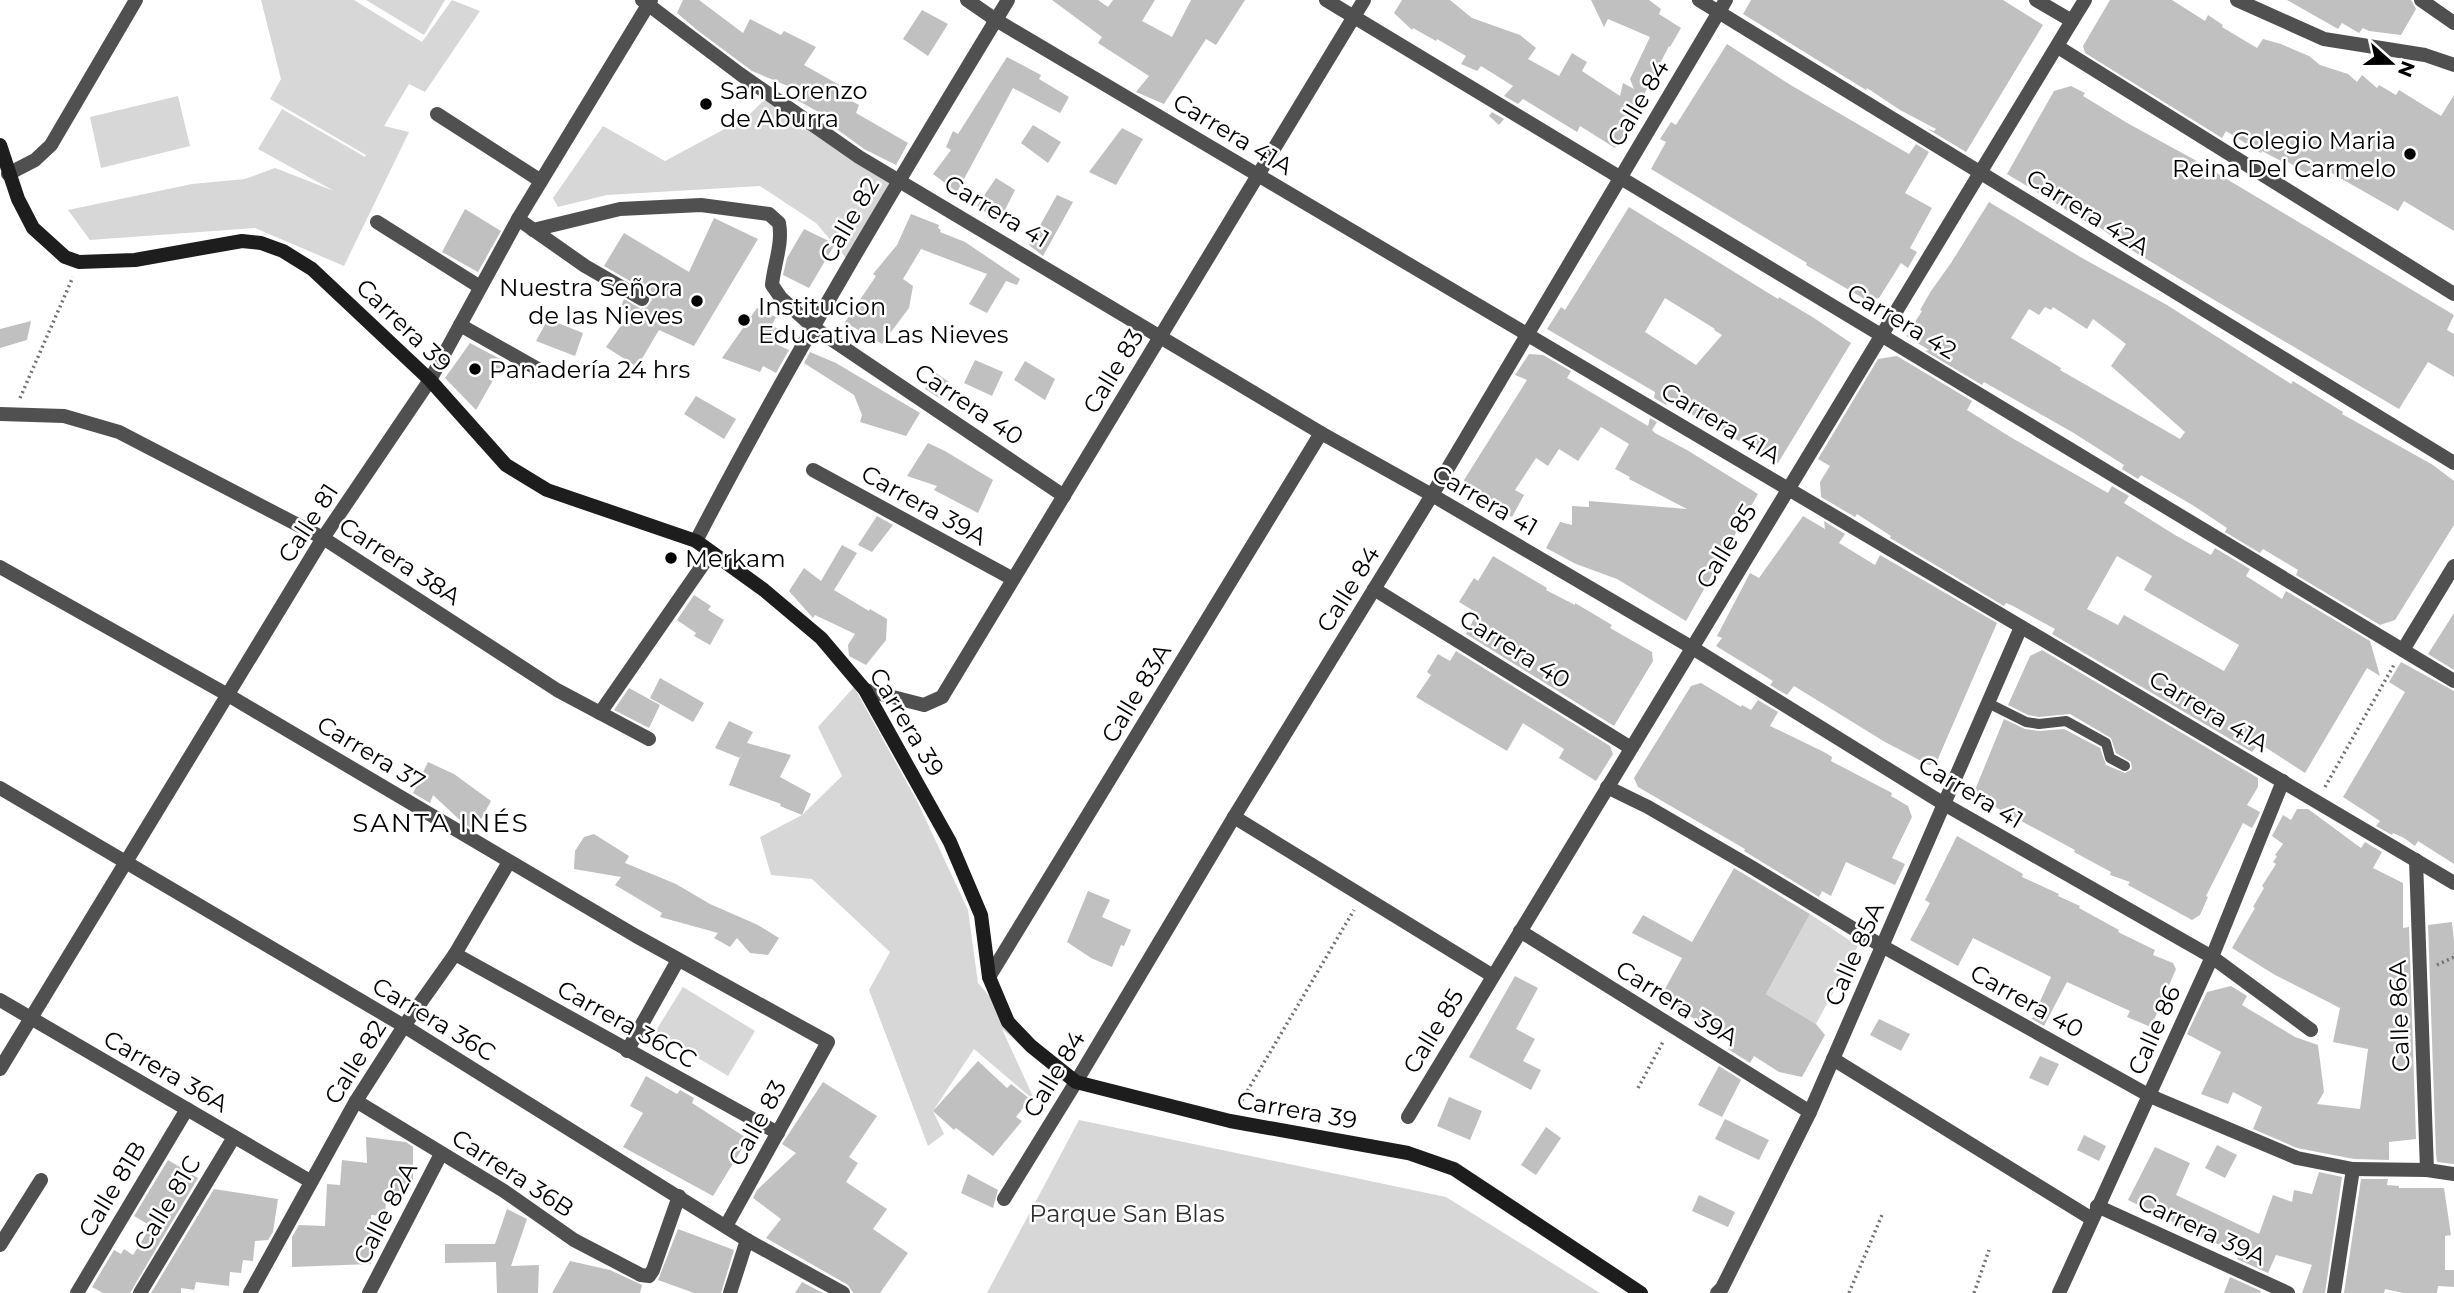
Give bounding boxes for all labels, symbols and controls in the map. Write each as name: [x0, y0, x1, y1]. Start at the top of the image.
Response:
north arrow: [2356, 28, 2426, 98]
street label: Calle 84: [1601, 54, 1675, 152]
text: N: [2393, 58, 2420, 80]
place label: San Lorenzo de Aburra: [720, 76, 868, 133]
street label: Carrera 41A: [1168, 87, 1299, 181]
marker: San Lorenzo de Aburra: [698, 96, 714, 112]
place label: Colegio Maria Reina Del Carmelo: [2172, 126, 2396, 183]
marker: Colegio Maria Reina Del Carmelo: [2402, 146, 2418, 162]
street label: Carrera 42A: [2021, 163, 2156, 262]
street label: Carrera 41: [939, 168, 1055, 254]
street label: Calle 82: [813, 172, 885, 268]
street label: Carrera 39: [350, 272, 458, 378]
place label: Nuestra Señora de las Nieves: [499, 273, 683, 330]
street label: Carrera 42: [1842, 277, 1962, 365]
place label: Institucion Educativa Las Nieves: [758, 292, 1009, 349]
marker: Nuestra Señora de las Nieves: [689, 293, 705, 309]
marker: Institucion Educativa Las Nieves: [736, 312, 752, 328]
street label: Calle 83: [1076, 323, 1150, 419]
place label: Panadería 24 hrs: [489, 355, 690, 384]
street label: Carrera 40: [909, 357, 1029, 451]
marker: Panadería 24 hrs: [467, 361, 483, 377]
street label: Carrera 41A: [1656, 376, 1787, 470]
street label: Carrera 41: [1427, 458, 1543, 542]
street label: Carrera 39A: [856, 459, 992, 552]
street label: Calle 81: [272, 478, 344, 568]
street label: Calle 85: [1689, 498, 1763, 594]
street label: Carrera 38A: [334, 511, 467, 612]
street label: Calle 84: [1310, 541, 1386, 637]
place label: Merkam: [685, 544, 786, 573]
marker: Merkam: [663, 550, 679, 566]
street label: Carrera 40: [1454, 604, 1576, 694]
street label: Calle 83A: [1095, 637, 1177, 748]
street label: Carrera 39: [863, 662, 951, 782]
street label: Carrera 41A: [2144, 664, 2275, 758]
street label: Carrera 37: [312, 709, 430, 797]
street label: Carrera 41: [1913, 749, 2029, 835]
district label: SANTA INÉS: [352, 807, 530, 839]
street label: Calle 85A: [1818, 897, 1890, 1011]
street label: Carrera 39A: [1611, 954, 1744, 1052]
street label: Carrera 40: [1965, 958, 2089, 1044]
street label: Calle 86A: [2383, 959, 2415, 1072]
street label: Carrera 36C: [367, 971, 501, 1067]
street label: Carrera 36CC: [552, 974, 702, 1074]
street label: Calle 86: [2122, 981, 2186, 1079]
street label: Calle 85: [1396, 983, 1470, 1079]
street label: Calle 82: [318, 1015, 392, 1109]
street label: Carrera 36A: [99, 1024, 234, 1119]
street label: Calle 84: [1017, 1025, 1091, 1123]
street label: Calle 83: [722, 1075, 792, 1171]
street label: Carrera 39: [1235, 1085, 1359, 1135]
street label: Carrera 36B: [447, 1123, 579, 1223]
street label: Calle 81B: [72, 1136, 152, 1242]
street label: Calle 81C: [127, 1150, 207, 1256]
street label: Calle 82A: [347, 1156, 423, 1269]
street label: Carrera 39A: [2133, 1187, 2272, 1272]
park label: Parque San Blas: [1029, 1199, 1225, 1228]

